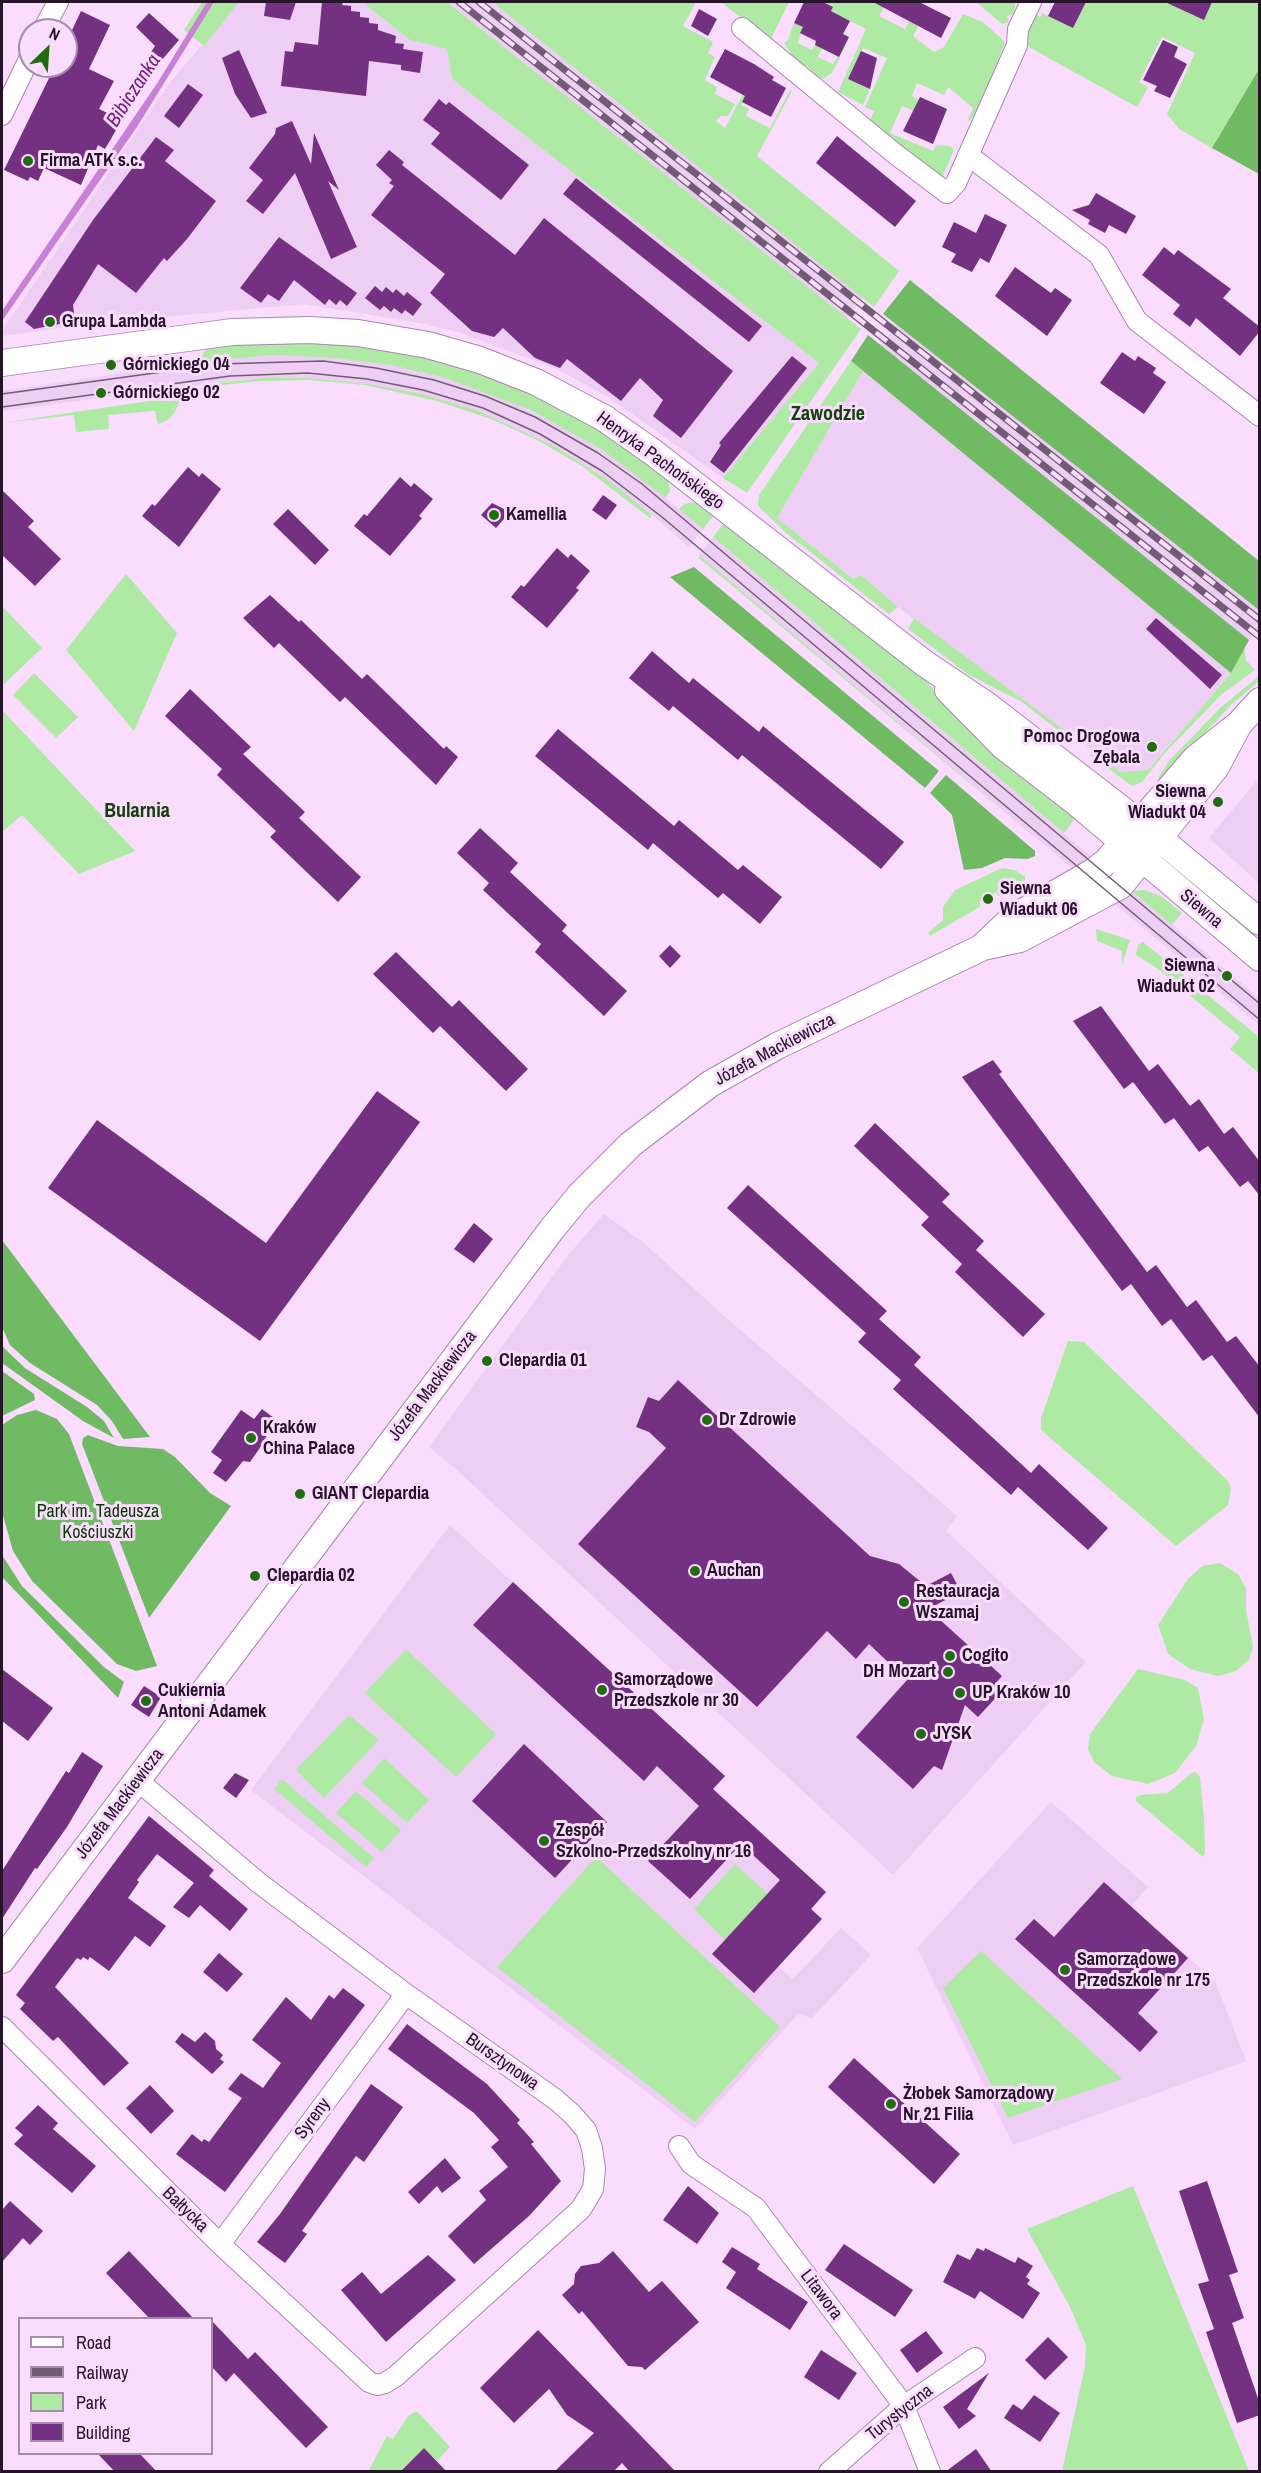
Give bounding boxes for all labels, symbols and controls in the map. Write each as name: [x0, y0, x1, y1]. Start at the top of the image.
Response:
north arrow: [18, 18, 78, 78]
text: N: [46, 22, 64, 45]
water label: Bibiczanka: [102, 50, 166, 132]
place label: Firma ATK s.c.: [40, 150, 142, 172]
marker: Firma ATK s.c.: [21, 154, 35, 168]
place label: Grupa Lambda: [62, 311, 166, 333]
marker: Grupa Lambda: [43, 315, 57, 329]
place label: Górnickiego 04: [123, 354, 230, 376]
marker: Górnickiego 04: [104, 358, 118, 372]
place label: Górnickiego 02: [113, 382, 220, 404]
marker: Górnickiego 02: [94, 386, 108, 400]
district label: Zawodzie: [791, 403, 865, 427]
street label: Henryka Pachońskiego: [592, 407, 728, 515]
place label: Kamellia: [506, 504, 567, 526]
marker: Kamellia: [487, 508, 501, 522]
place label: Pomoc Drogowa Zębala: [1024, 726, 1140, 768]
marker: Pomoc Drogowa Zębala: [1145, 740, 1159, 754]
place label: Siewna Wiadukt 04: [1128, 781, 1206, 824]
marker: Siewna Wiadukt 04: [1211, 795, 1225, 809]
district label: Bularnia: [104, 800, 170, 824]
place label: Siewna Wiadukt 06: [1000, 878, 1078, 920]
street label: Siewna: [1175, 885, 1227, 933]
marker: Siewna Wiadukt 06: [981, 892, 995, 906]
place label: Siewna Wiadukt 02: [1137, 955, 1215, 998]
marker: Siewna Wiadukt 02: [1220, 969, 1234, 983]
street label: Józefa Mackiewicza: [711, 1009, 839, 1091]
street label: Józefa Mackiewicza: [384, 1326, 482, 1446]
place label: Clepardia 01: [499, 1350, 587, 1372]
marker: Clepardia 01: [480, 1354, 494, 1368]
place label: Dr Zdrowie: [719, 1409, 796, 1431]
marker: Dr Zdrowie: [700, 1413, 714, 1427]
place label: Kraków China Palace: [263, 1417, 355, 1460]
marker: Kraków China Palace: [244, 1431, 258, 1445]
place label: GIANT Clepardia: [312, 1483, 429, 1505]
marker: GIANT Clepardia: [293, 1487, 307, 1501]
park label: Park im. Tadeusza Kościuszki: [37, 1501, 159, 1544]
place label: Auchan: [707, 1560, 761, 1582]
marker: Auchan: [688, 1564, 702, 1578]
place label: Clepardia 02: [267, 1565, 355, 1587]
marker: Clepardia 02: [248, 1569, 262, 1583]
place label: Restauracja Wszamaj: [916, 1581, 1000, 1624]
marker: Restauracja Wszamaj: [897, 1595, 911, 1609]
place label: Cogito: [962, 1645, 1009, 1667]
marker: Cogito: [943, 1649, 957, 1663]
place label: DH Mozart: [863, 1661, 936, 1683]
marker: DH Mozart: [941, 1665, 955, 1679]
place label: Samorządowe Przedszkole nr 30: [614, 1669, 739, 1712]
place label: Cukiernia Antoni Adamek: [158, 1680, 266, 1722]
place label: UP Kraków 10: [972, 1682, 1070, 1704]
marker: Samorządowe Przedszkole nr 30: [595, 1683, 609, 1697]
marker: UP Kraków 10: [953, 1686, 967, 1700]
marker: Cukiernia Antoni Adamek: [139, 1694, 153, 1708]
place label: JYSK: [933, 1723, 972, 1745]
marker: JYSK: [914, 1727, 928, 1741]
street label: Józefa Mackiewicza: [71, 1744, 169, 1864]
place label: Zespół Szkolno-Przedszkolny nr 16: [556, 1820, 751, 1862]
marker: Zespół Szkolno-Przedszkolny nr 16: [537, 1834, 551, 1848]
place label: Samorządowe Przedszkole nr 175: [1077, 1949, 1210, 1992]
marker: Samorządowe Przedszkole nr 175: [1058, 1963, 1072, 1977]
street label: Bursztynowa: [461, 2029, 543, 2095]
place label: Żłobek Samorządowy Nr 21 Filia: [903, 2083, 1054, 2126]
street label: Syreny: [291, 2094, 335, 2144]
marker: Żłobek Samorządowy Nr 21 Filia: [884, 2097, 898, 2111]
street label: Bałtycka: [157, 2183, 213, 2237]
street label: Litawora: [795, 2266, 847, 2324]
legend: [18, 2317, 213, 2455]
text: Road: [76, 2330, 111, 2355]
text: Railway: [76, 2360, 129, 2385]
street label: Turystyczna: [863, 2380, 937, 2446]
text: Park: [76, 2390, 106, 2415]
text: Building: [76, 2420, 130, 2445]

